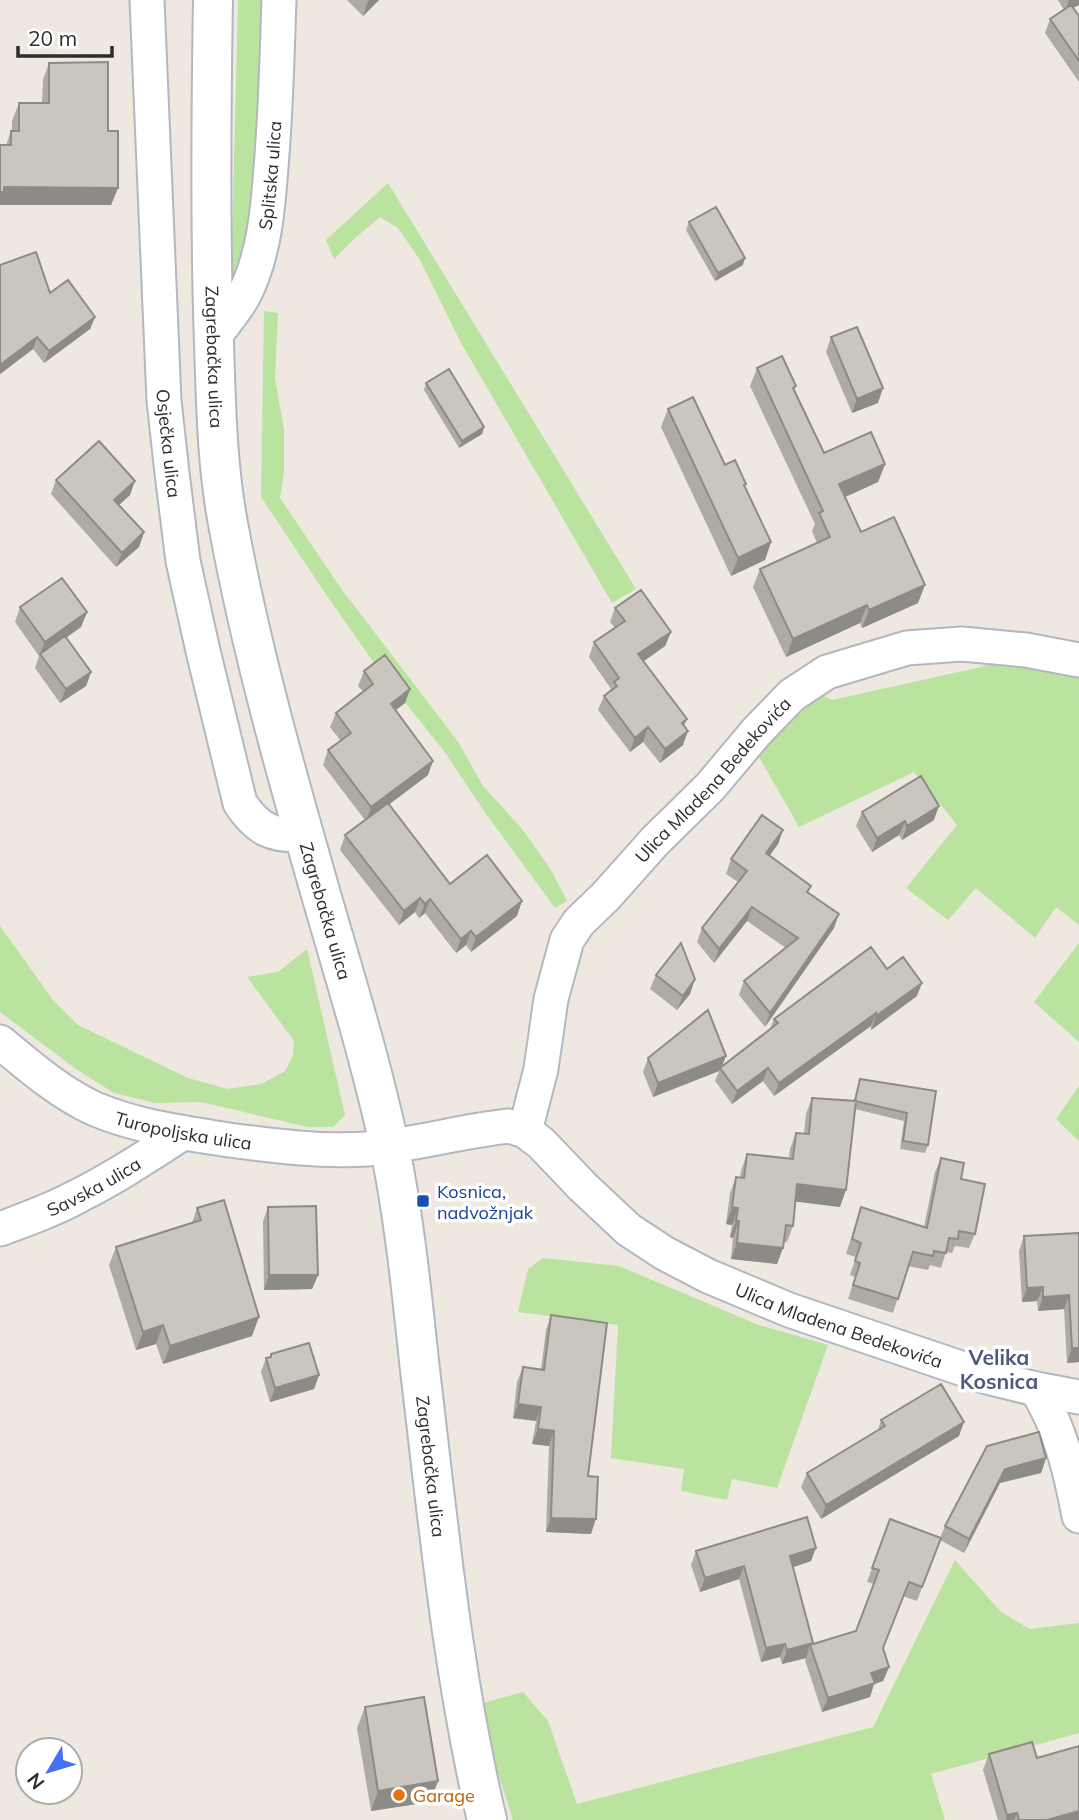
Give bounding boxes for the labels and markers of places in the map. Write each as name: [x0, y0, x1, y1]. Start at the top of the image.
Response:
place label: Kosnica, nadvožnjak: [437, 1180, 534, 1224]
marker: Kosnica, nadvožnjak: [415, 1193, 431, 1209]
place label: Garage: [413, 1784, 475, 1807]
marker: Garage: [391, 1787, 407, 1803]

